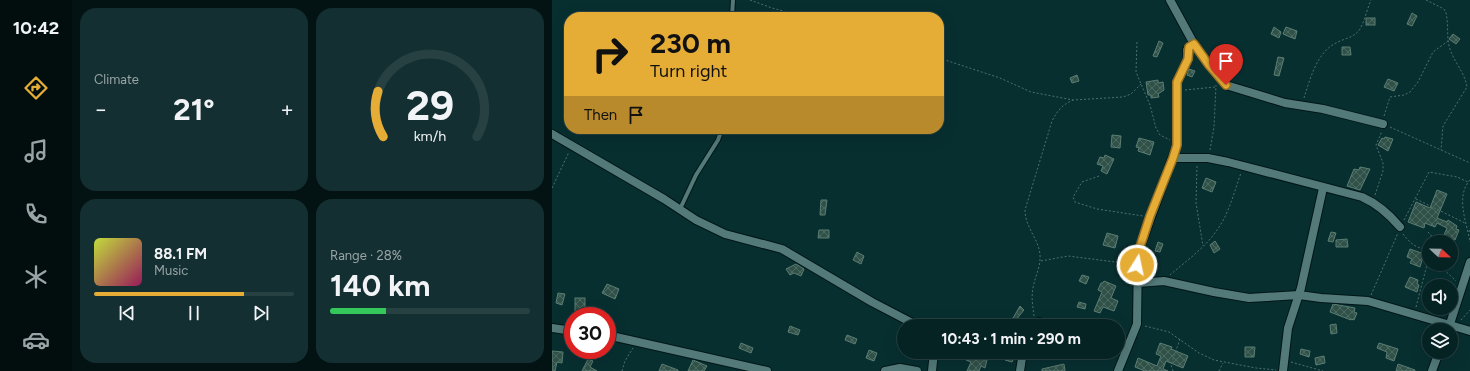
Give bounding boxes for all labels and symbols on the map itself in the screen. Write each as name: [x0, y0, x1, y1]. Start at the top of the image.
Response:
pin: [1209, 44, 1243, 85]
north arrow: [1422, 235, 1458, 271]
position arrow: [1116, 244, 1158, 286]
speed limit sign: 30: [564, 307, 616, 359]

